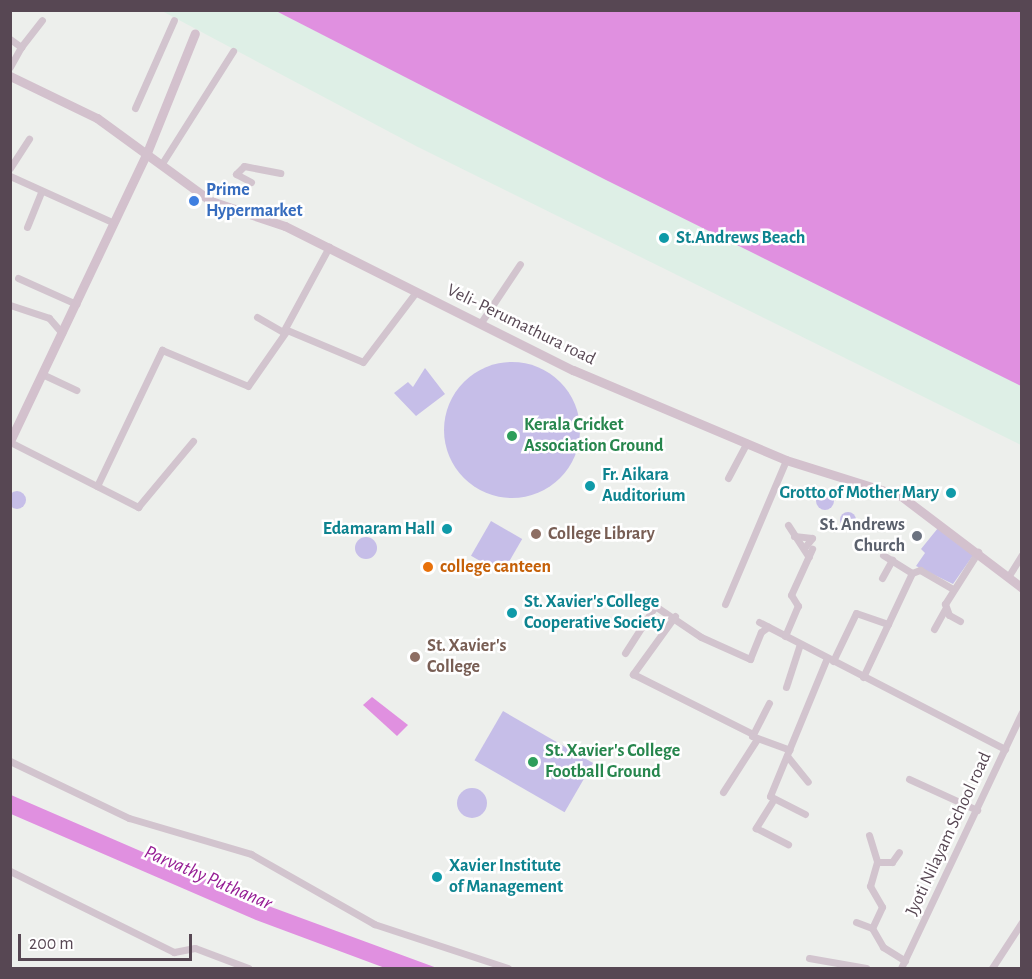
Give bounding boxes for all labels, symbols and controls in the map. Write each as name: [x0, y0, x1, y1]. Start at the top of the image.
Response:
place label: Prime Hypermarket: [206, 180, 303, 222]
marker: Prime Hypermarket: [187, 194, 201, 208]
place label: St.Andrews Beach: [676, 227, 805, 249]
marker: St.Andrews Beach: [657, 231, 671, 245]
street label: Veli- Perumathura road: [443, 280, 599, 370]
place label: Kerala Cricket Association Ground: [524, 415, 663, 458]
marker: Kerala Cricket Association Ground: [505, 429, 519, 443]
place label: Fr. Aikara Auditorium: [602, 465, 686, 508]
marker: Fr. Aikara Auditorium: [583, 479, 597, 493]
place label: Grotto of Mother Mary: [779, 482, 939, 504]
marker: Grotto of Mother Mary: [944, 486, 958, 500]
place label: St. Andrews Church: [819, 515, 905, 558]
place label: Edamaram Hall: [323, 518, 435, 540]
marker: Edamaram Hall: [440, 522, 454, 536]
place label: College Library: [548, 523, 655, 545]
marker: College Library: [529, 527, 543, 541]
marker: St. Andrews Church: [910, 529, 924, 543]
place label: college canteen: [440, 556, 551, 578]
marker: college canteen: [421, 560, 435, 574]
place label: St. Xavier's College Cooperative Society: [524, 592, 665, 634]
marker: St. Xavier's College Cooperative Society: [505, 606, 519, 620]
place label: St. Xavier's College: [427, 636, 506, 678]
marker: St. Xavier's College: [408, 650, 422, 664]
place label: St. Xavier's College Football Ground: [545, 741, 680, 783]
street label: Jyoti Nilayam School road: [902, 749, 996, 919]
marker: St. Xavier's College Football Ground: [526, 755, 540, 769]
water label: Parvathy Puthanar: [140, 840, 276, 916]
place label: Xavier Institute of Management: [449, 856, 563, 898]
marker: Xavier Institute of Management: [430, 870, 444, 884]
scale bar: [21, 922, 195, 960]
text: 200 m: [29, 935, 74, 953]

